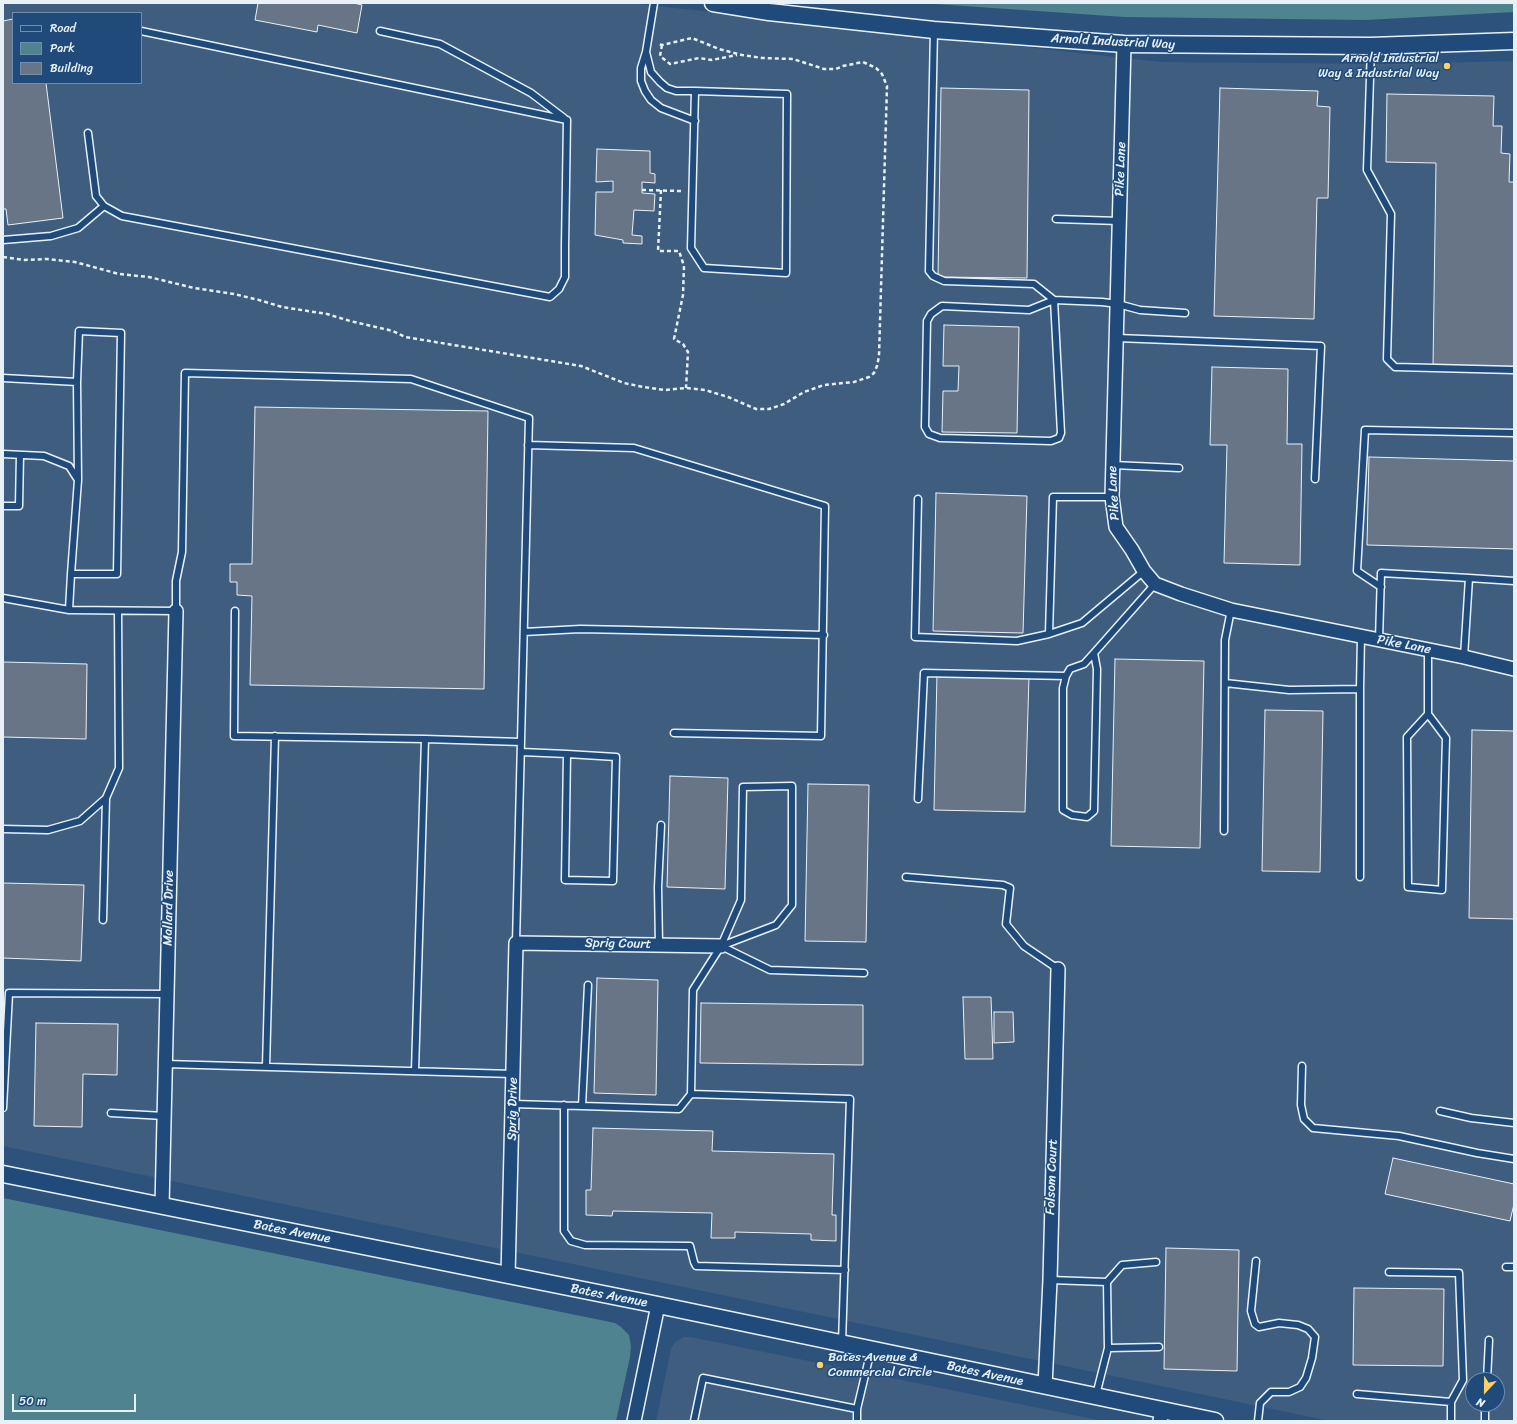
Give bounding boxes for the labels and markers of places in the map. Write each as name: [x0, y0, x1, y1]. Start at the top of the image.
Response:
place label: Arnold Industrial Way & Industrial Way: [1318, 51, 1439, 82]
marker: Arnold Industrial Way & Industrial Way: [1442, 61, 1452, 71]
place label: Bates Avenue & Commercial Circle: [828, 1350, 932, 1381]
marker: Bates Avenue & Commercial Circle: [815, 1360, 825, 1370]

